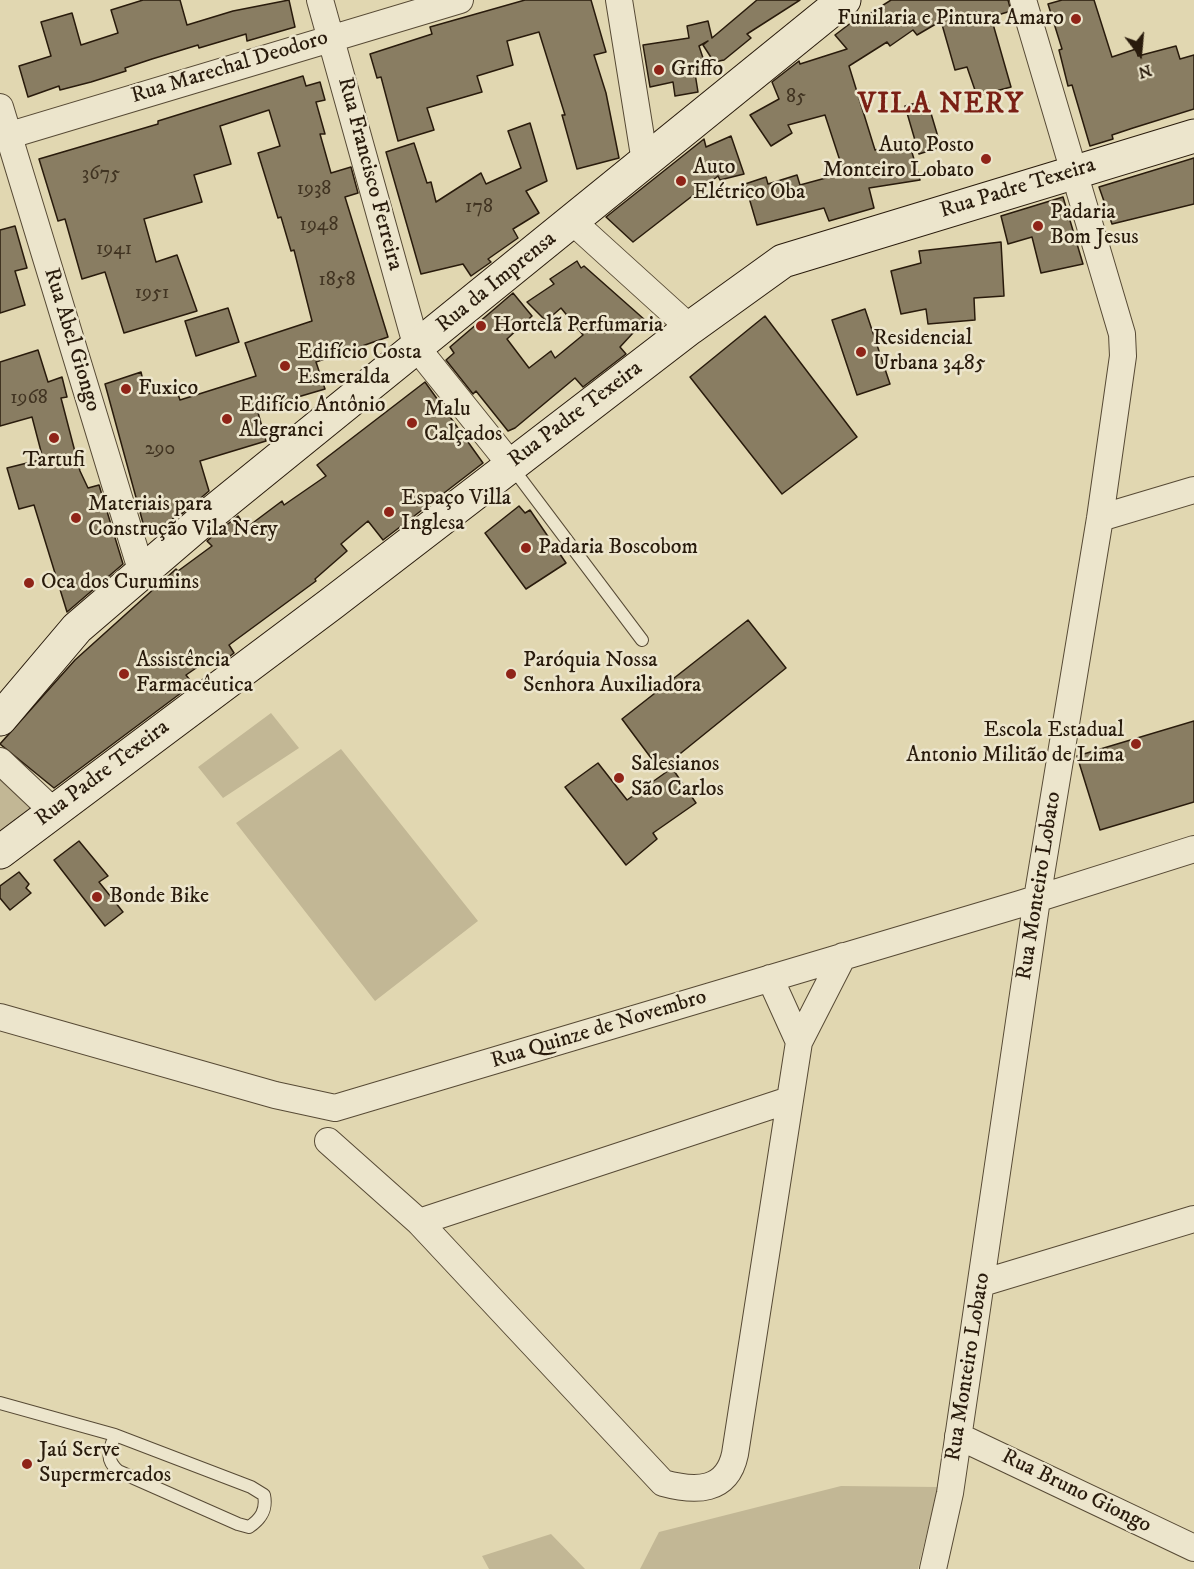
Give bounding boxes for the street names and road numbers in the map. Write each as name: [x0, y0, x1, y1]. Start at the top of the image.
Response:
street label: Rua Marechal Deodoro: [128, 25, 332, 111]
street label: Rua Francisco Ferreira: [331, 75, 407, 273]
street label: Rua Padre Texeira: [937, 153, 1099, 225]
street label: Rua da Imprensa: [432, 227, 562, 339]
street label: Rua Abel Giongo: [37, 265, 105, 415]
street label: Rua Padre Texeira: [504, 356, 648, 474]
street label: Rua Padre Texeira: [31, 715, 175, 833]
street label: Rua Monteiro Lobato: [1012, 790, 1068, 982]
street label: Rua Quinze de Novembro: [488, 985, 710, 1075]
street label: Rua Monteiro Lobato: [941, 1271, 997, 1463]
street label: Rua Bruno Giongo: [997, 1444, 1155, 1540]

